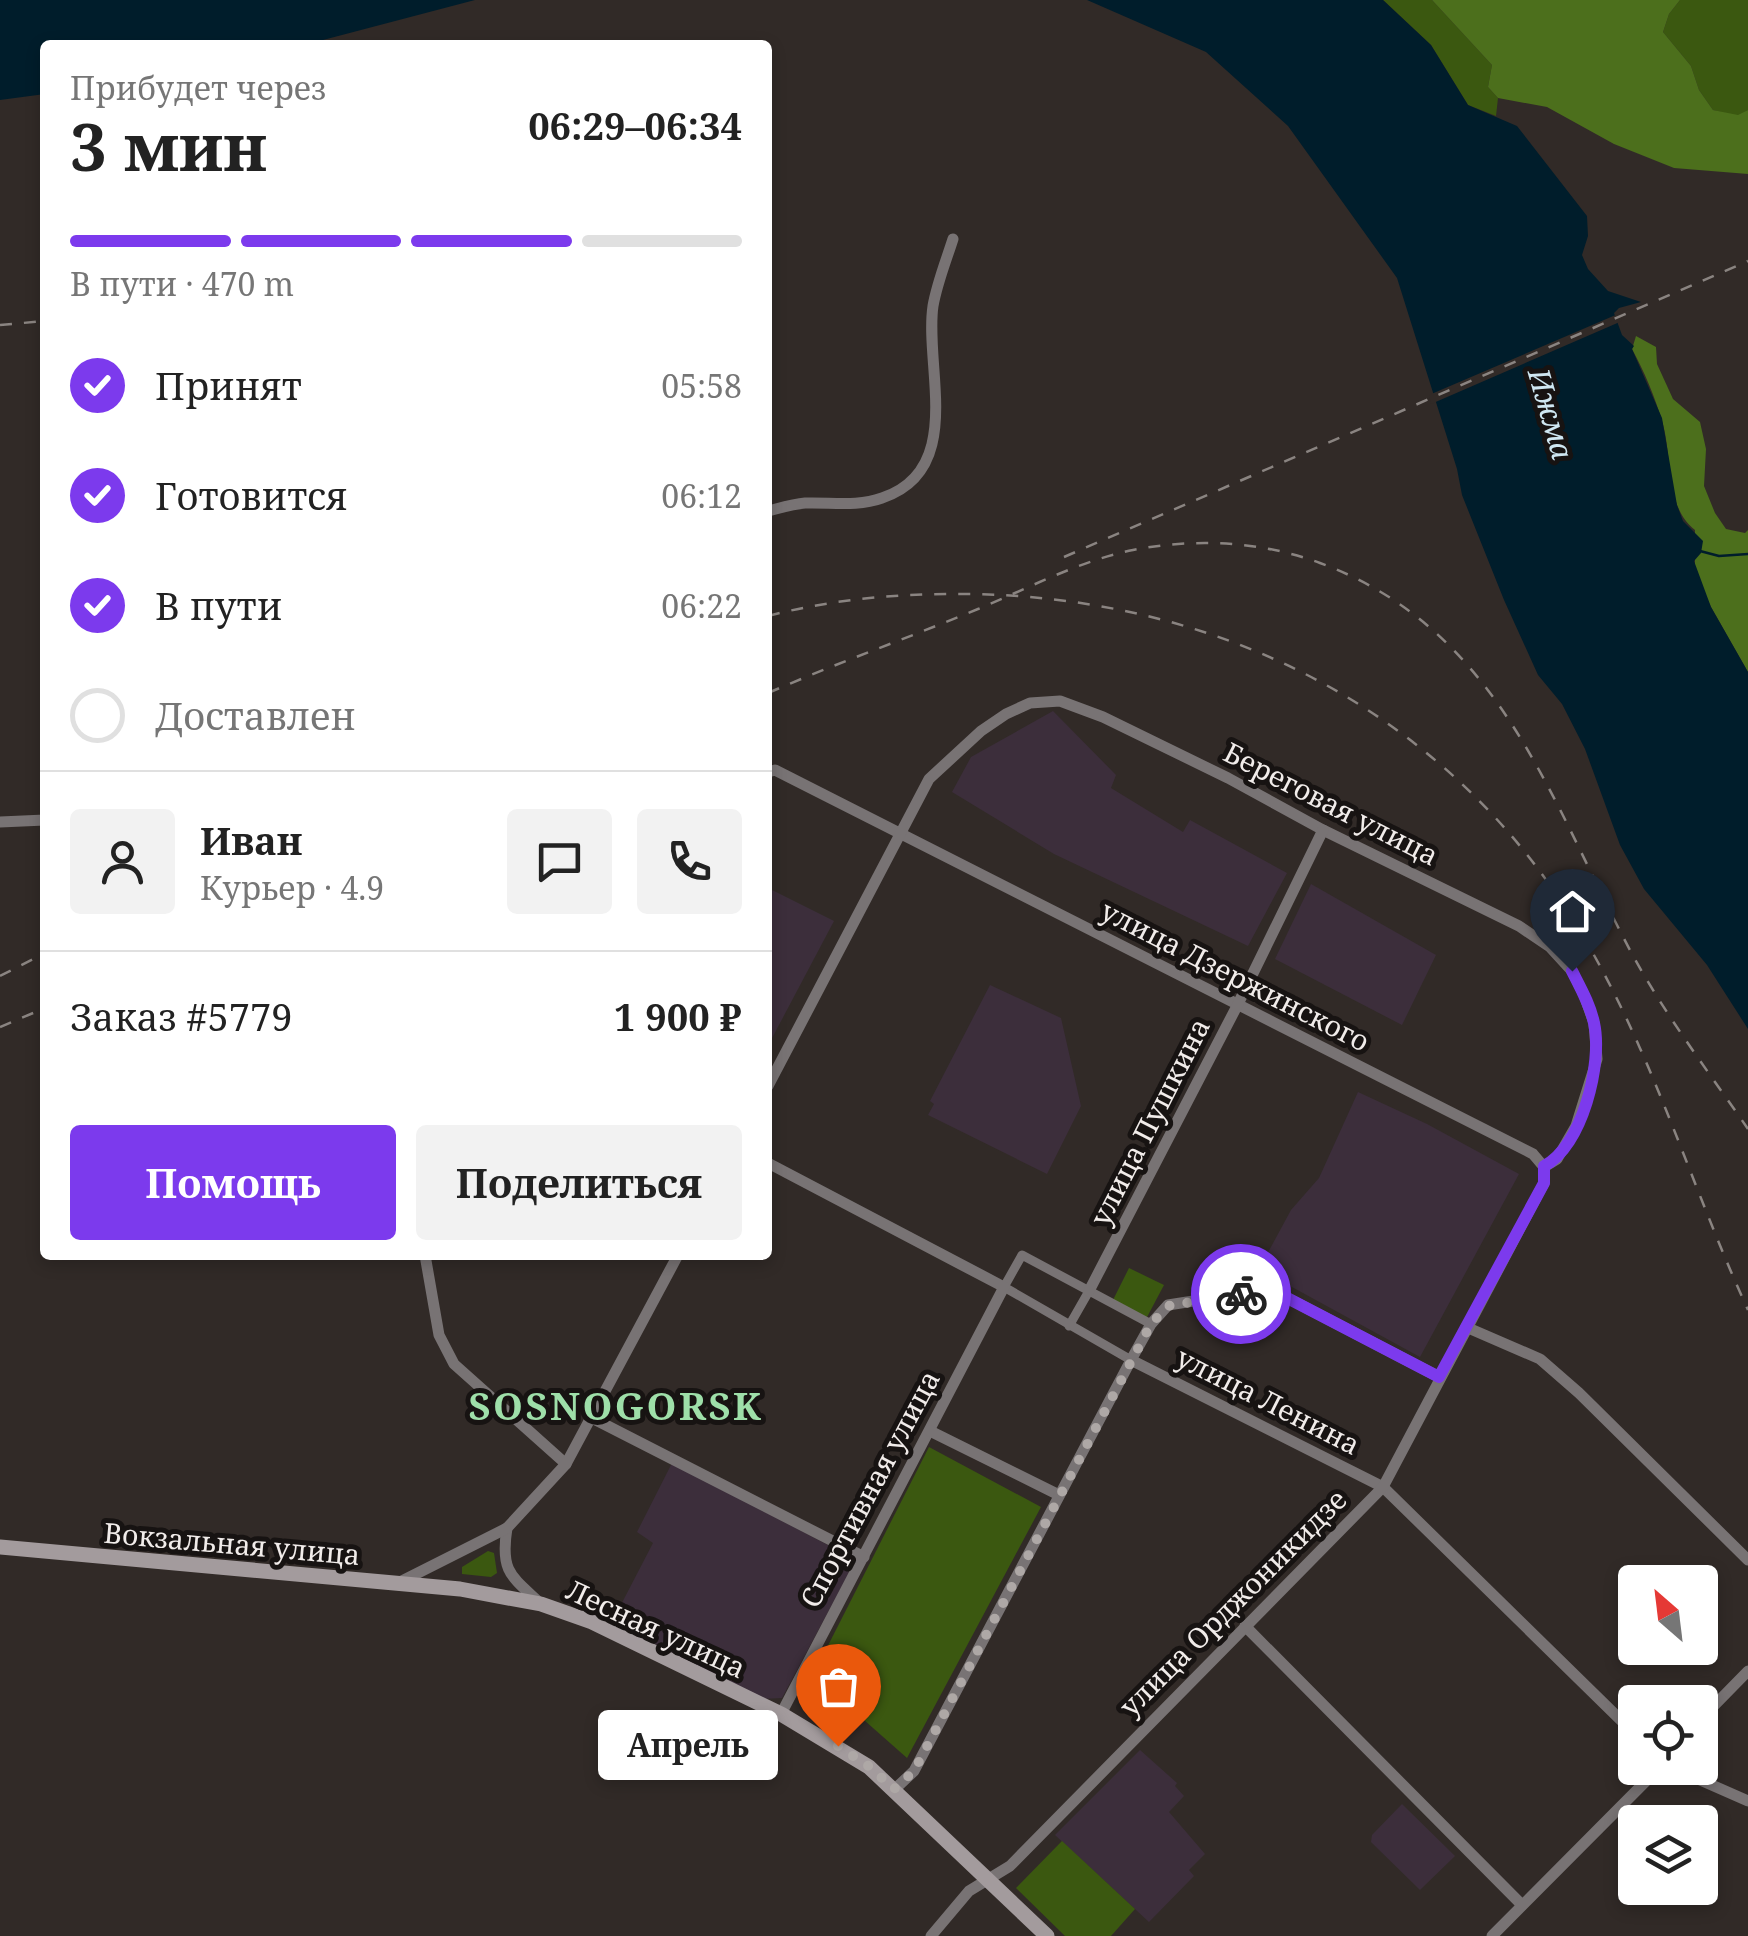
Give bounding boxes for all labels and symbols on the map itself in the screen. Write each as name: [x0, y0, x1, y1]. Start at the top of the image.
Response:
water label: Ижма: [1519, 362, 1584, 464]
street label: Береговая улица: [1218, 733, 1445, 874]
pin: [1530, 869, 1615, 972]
street label: улица Дзержинского: [1095, 891, 1376, 1059]
street label: улица Пушкина: [1080, 1011, 1218, 1232]
courier: [1191, 1244, 1291, 1344]
street label: улица Ленина: [1170, 1337, 1367, 1463]
street label: Спортивная улица: [791, 1363, 948, 1614]
district label: SOSNOGORSK: [469, 1379, 763, 1431]
street label: улица Орджоникидзе: [1110, 1480, 1354, 1724]
street label: Вокзальная улица: [102, 1513, 362, 1573]
north arrow: [1618, 1565, 1718, 1665]
street label: Лесная улица: [561, 1570, 752, 1686]
pin: [796, 1644, 881, 1747]
callout: Апрель: [598, 1711, 778, 1781]

